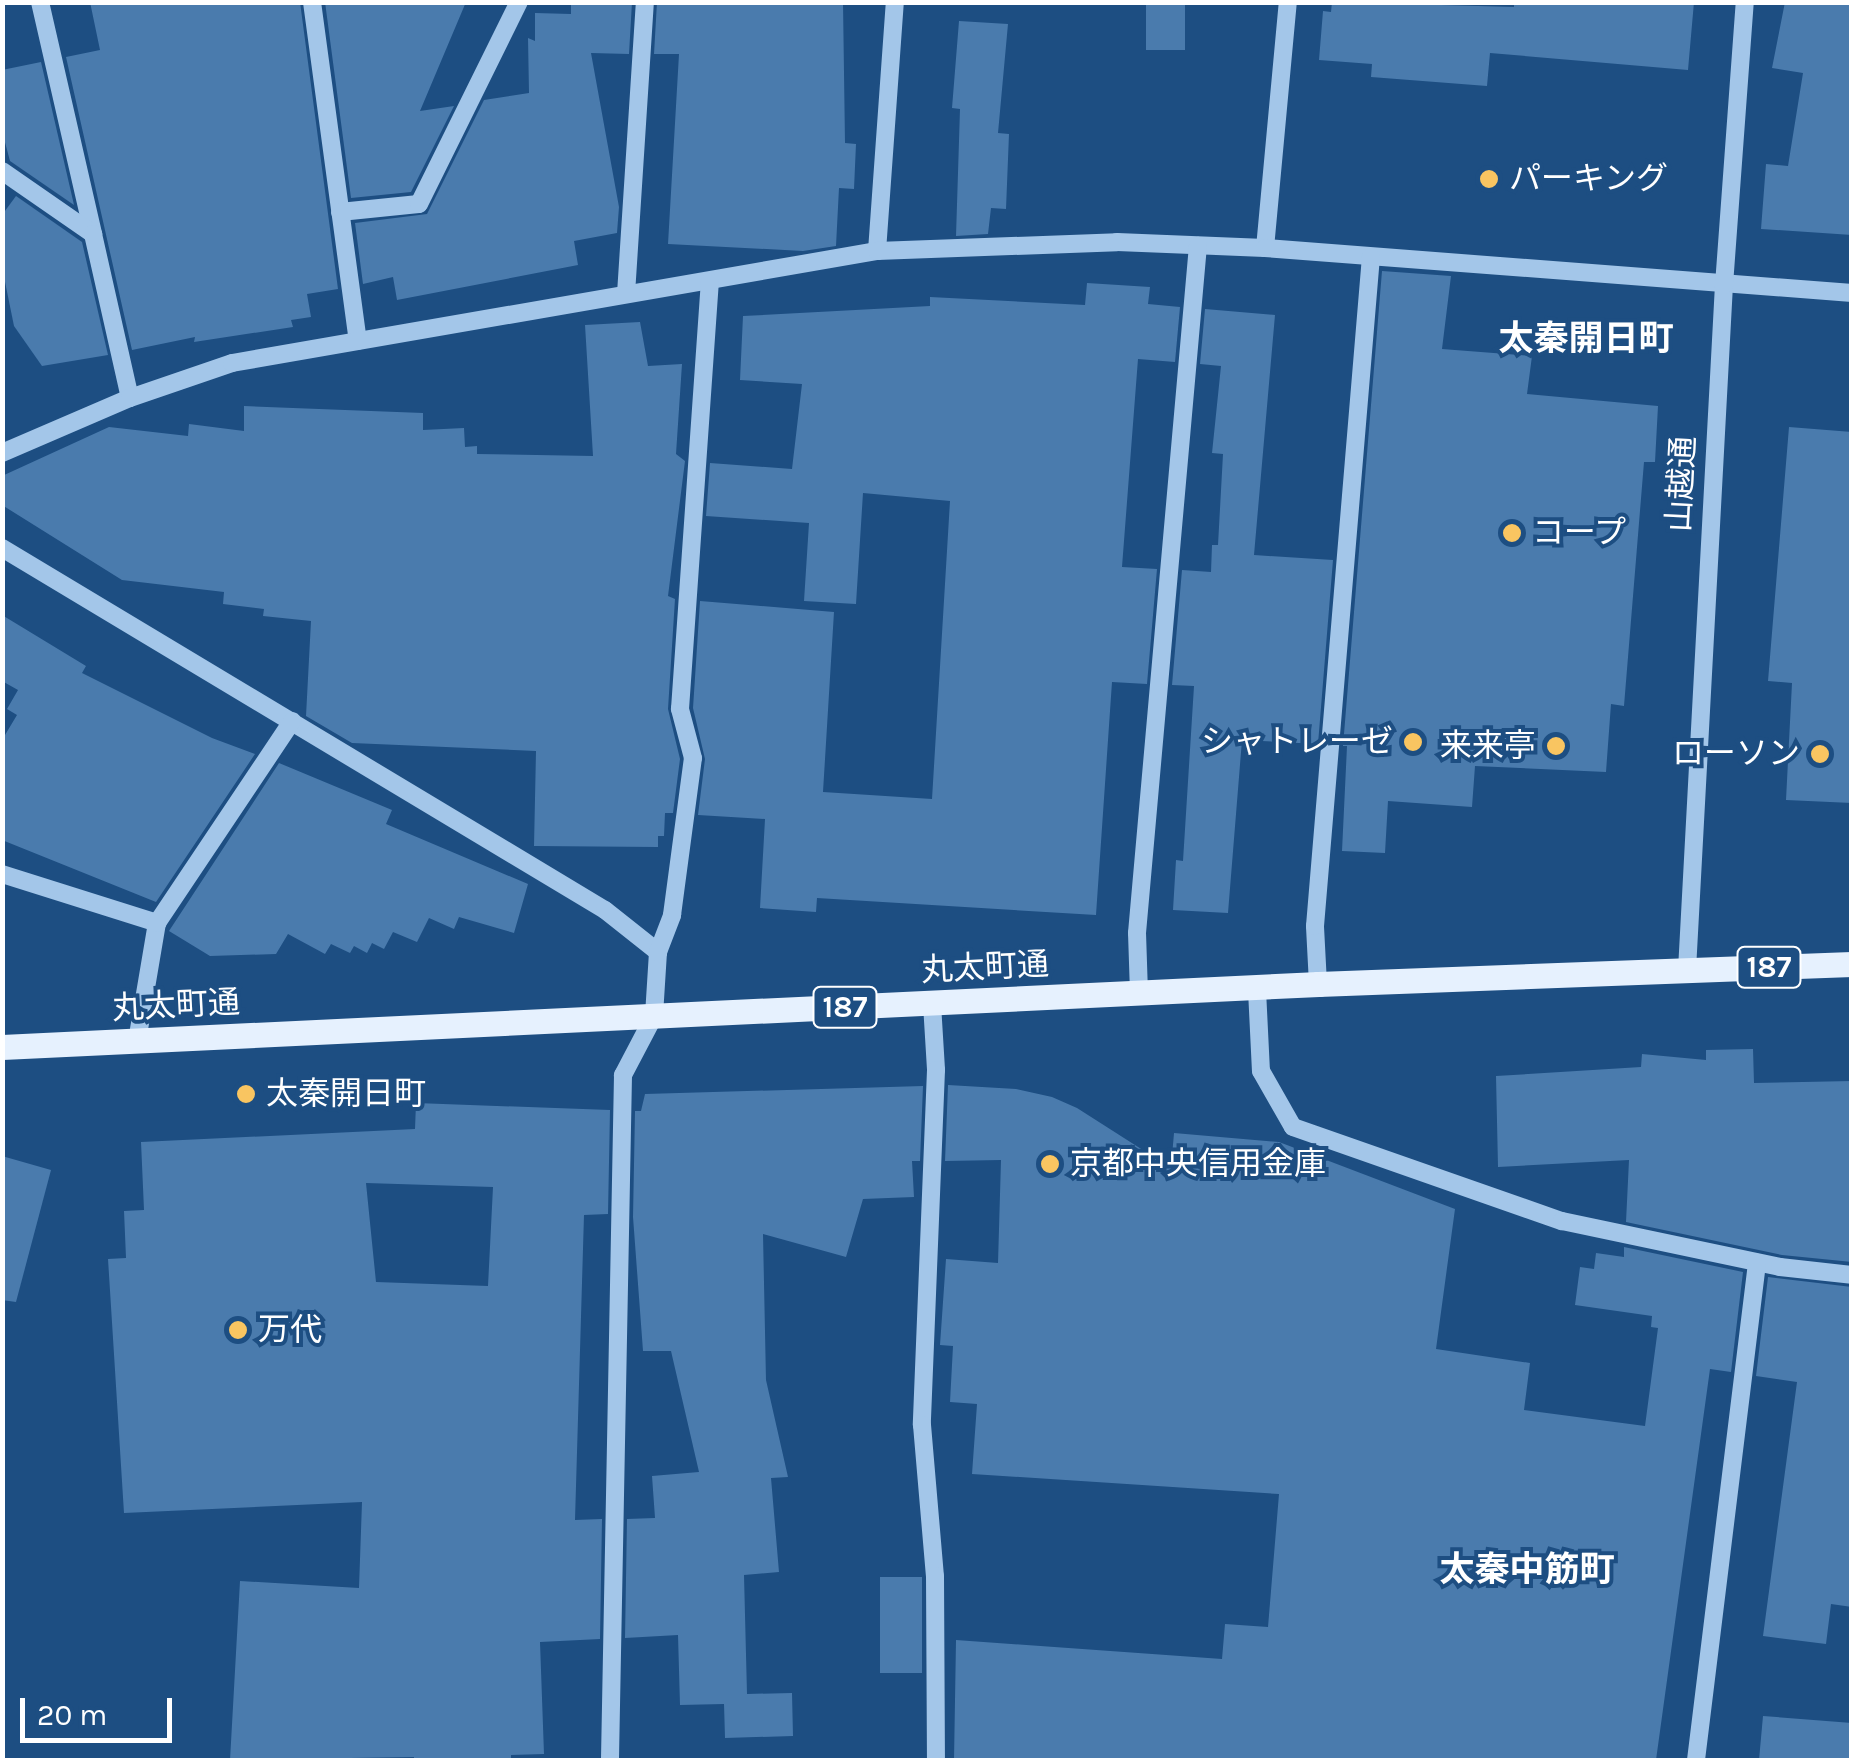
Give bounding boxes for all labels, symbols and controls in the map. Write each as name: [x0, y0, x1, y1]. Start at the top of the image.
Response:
place label: パーキング: [1509, 160, 1669, 198]
marker: パーキング: [1478, 168, 1500, 190]
district label: 太秦開日町: [1499, 318, 1673, 360]
street label: 山越通: [1660, 435, 1704, 533]
place label: コープ: [1532, 514, 1628, 552]
marker: コープ: [1501, 522, 1523, 544]
place label: シャトレーゼ: [1201, 723, 1393, 761]
place label: 来来亭: [1440, 727, 1536, 765]
marker: シャトレーゼ: [1402, 731, 1424, 753]
marker: 来来亭: [1545, 735, 1567, 757]
place label: ローソン: [1672, 735, 1800, 773]
marker: ローソン: [1809, 743, 1831, 765]
road number: 187: [1734, 942, 1804, 992]
street label: 丸太町通: [920, 945, 1050, 991]
road number: 187: [810, 982, 880, 1032]
street label: 丸太町通: [111, 983, 241, 1029]
place label: 太秦開日町: [266, 1075, 426, 1113]
marker: 太秦開日町: [235, 1083, 257, 1105]
place label: 京都中央信用金庫: [1070, 1145, 1326, 1183]
marker: 京都中央信用金庫: [1039, 1153, 1061, 1175]
place label: 万代: [258, 1311, 322, 1349]
marker: 万代: [227, 1319, 249, 1341]
district label: 太秦中筋町: [1440, 1549, 1614, 1591]
scale bar: [25, 1678, 178, 1740]
text: 20 m: [37, 1697, 107, 1733]

